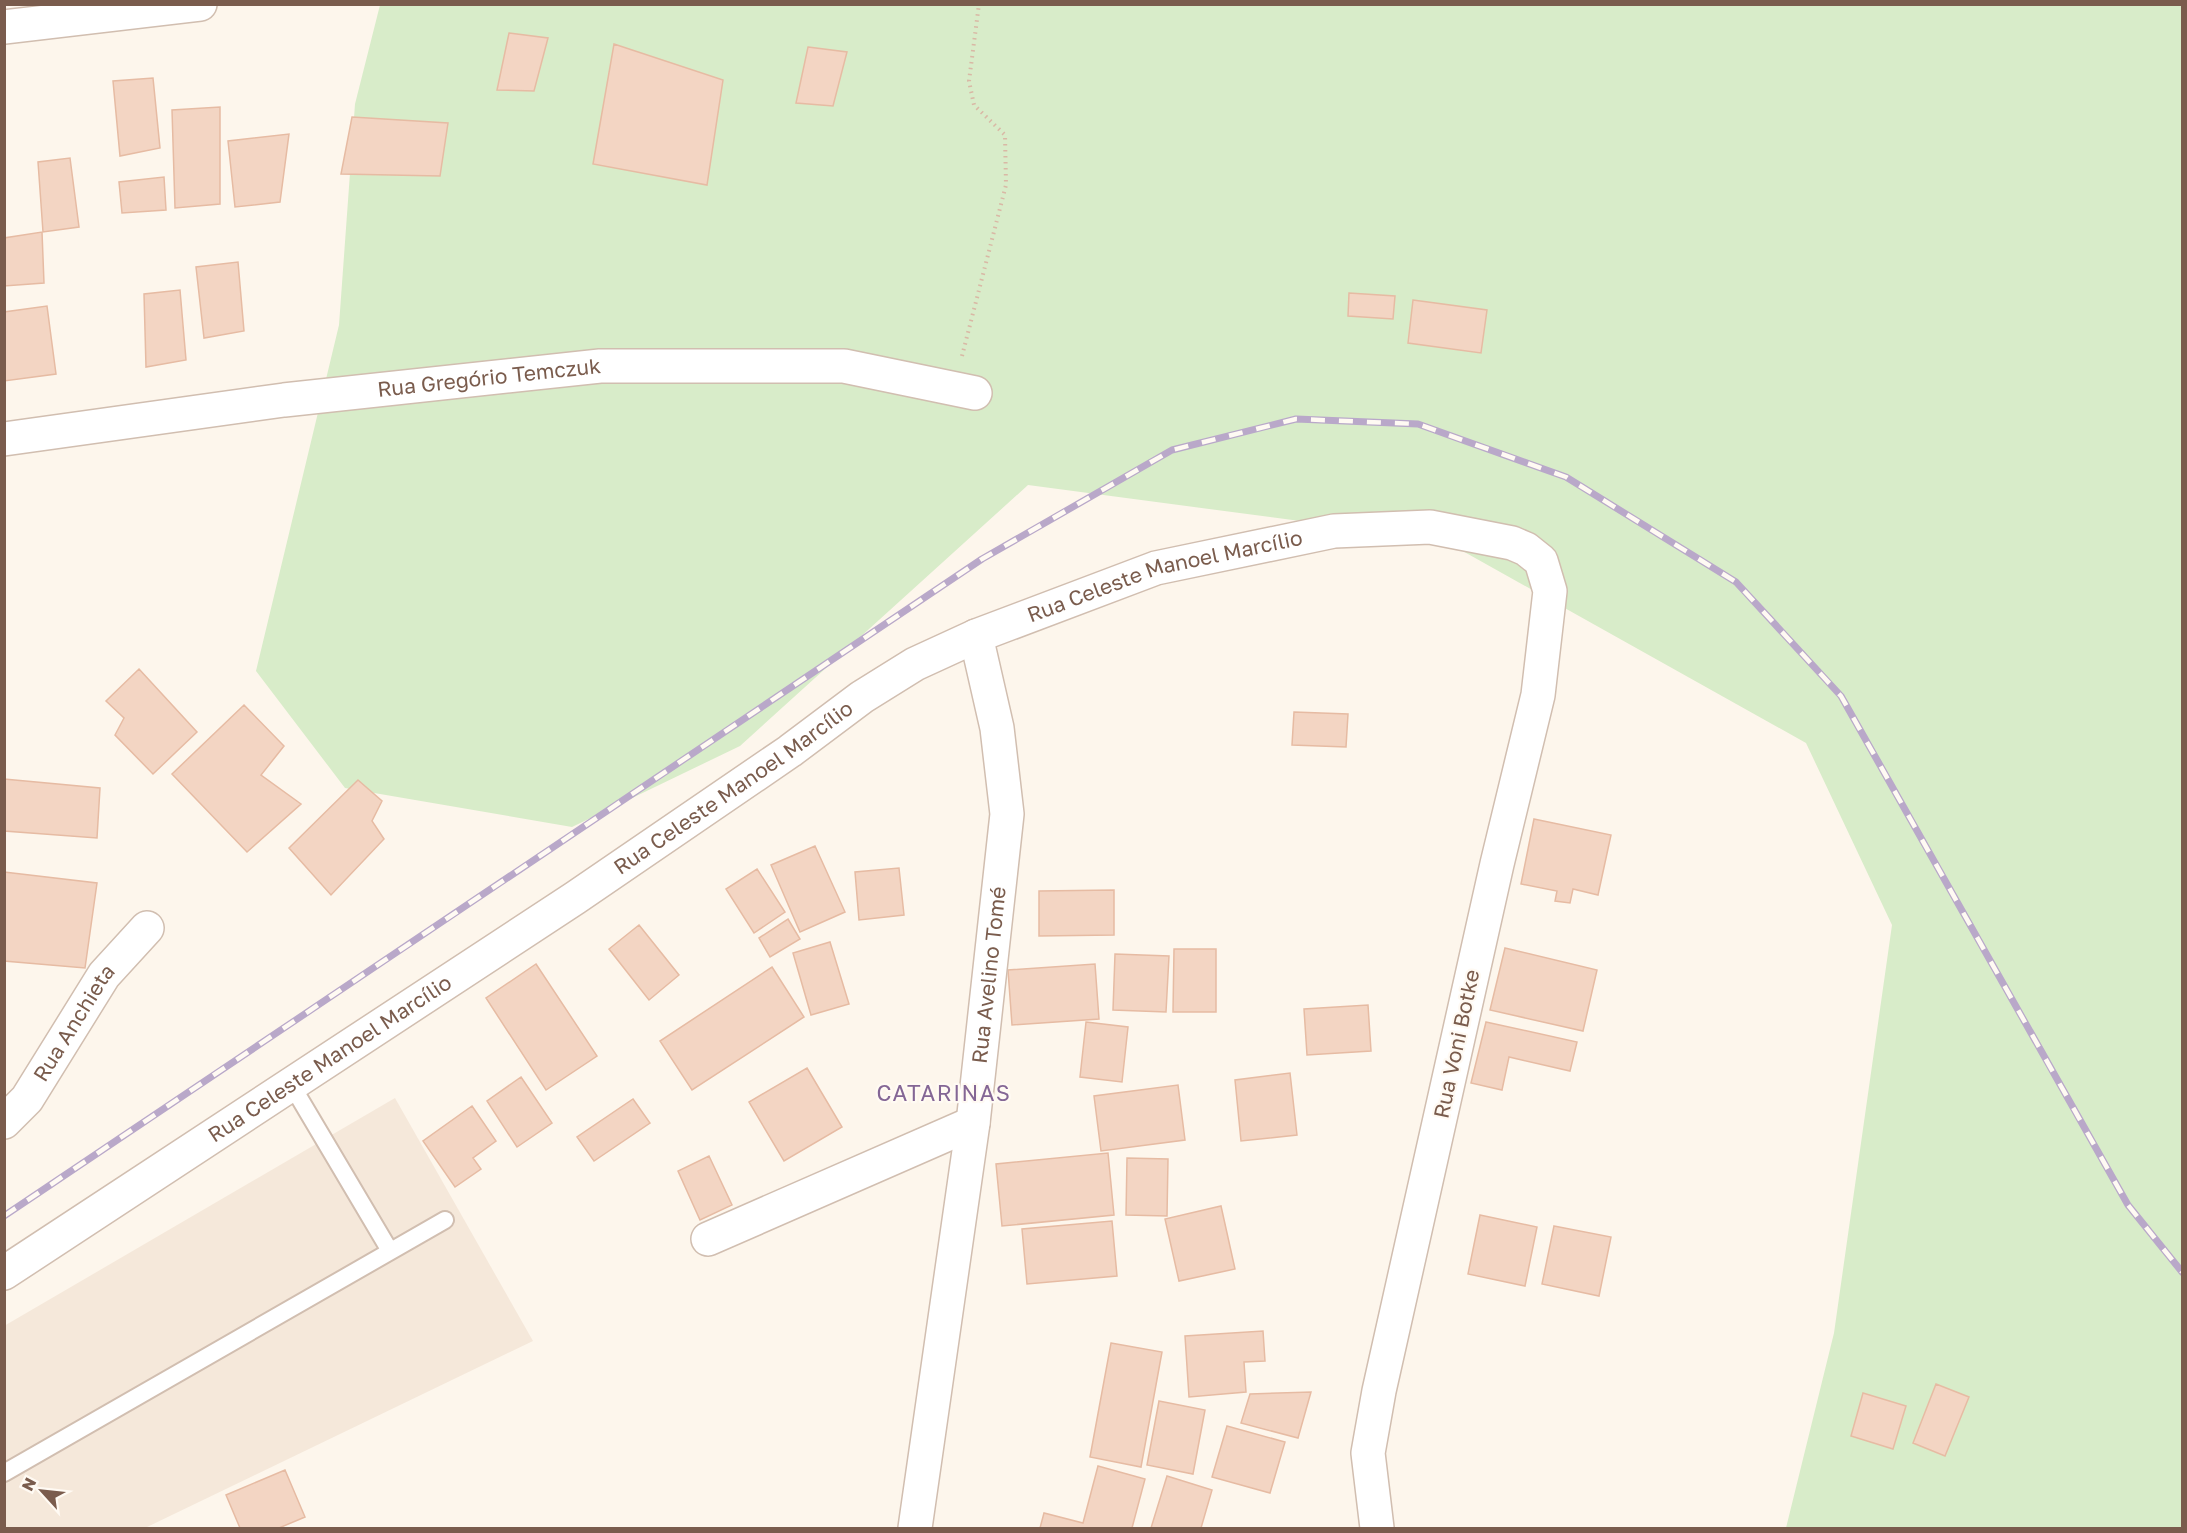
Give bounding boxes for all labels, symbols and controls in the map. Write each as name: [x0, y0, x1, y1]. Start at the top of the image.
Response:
street label: Rua Gregório Temczuk: [376, 352, 602, 402]
street label: Rua Celeste Manoel Marcílio: [1023, 524, 1305, 627]
street label: Rua Celeste Manoel Marcílio: [608, 695, 858, 880]
street label: Rua Avelino Tomé: [966, 885, 1011, 1065]
street label: Rua Anchieta: [27, 958, 120, 1086]
street label: Rua Voni Botke: [1428, 967, 1484, 1121]
street label: Rua Celeste Manoel Marcílio: [203, 969, 456, 1147]
district label: CATARINAS: [877, 1079, 1011, 1106]
north arrow: [12, 1461, 72, 1521]
text: N: [17, 1474, 40, 1494]

